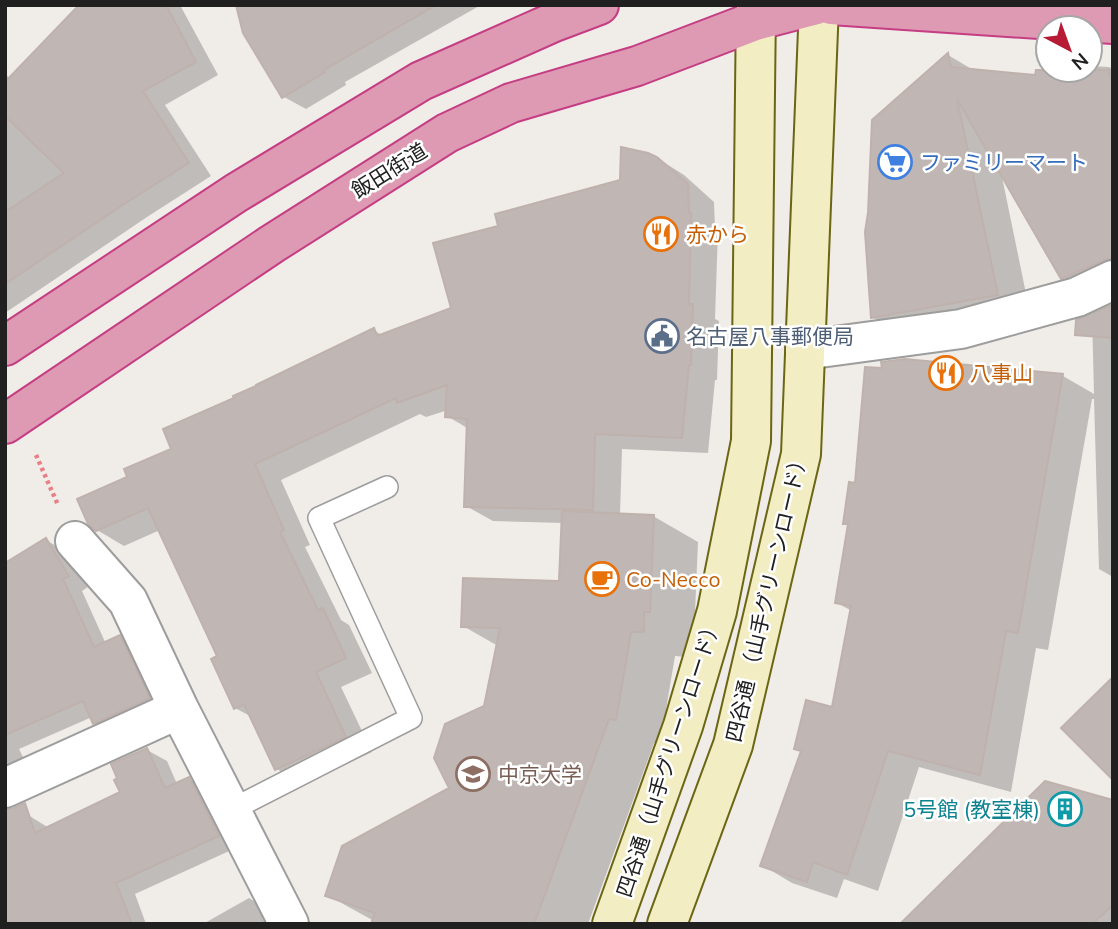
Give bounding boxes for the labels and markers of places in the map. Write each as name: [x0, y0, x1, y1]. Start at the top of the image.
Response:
supermarket icon: ファミリーマート: [876, 143, 914, 181]
place label: ファミリーマート: [920, 149, 1088, 175]
restaurant icon: 赤から: [642, 215, 680, 253]
place label: 赤から: [686, 221, 749, 247]
public building icon: 名古屋八事郵便局: [643, 317, 681, 355]
place label: 名古屋八事郵便局: [686, 323, 854, 349]
restaurant icon: 八事山: [927, 354, 965, 392]
place label: 八事山: [970, 360, 1033, 386]
cafe icon: Co-Necco: [583, 560, 621, 598]
place label: Co-Necco: [626, 566, 720, 592]
school or university icon: 中京大学: [454, 755, 492, 793]
place label: 中京大学: [498, 761, 582, 787]
building icon: 5号館 (教室棟): [1046, 790, 1084, 828]
place label: 5号館 (教室棟): [904, 796, 1040, 822]

